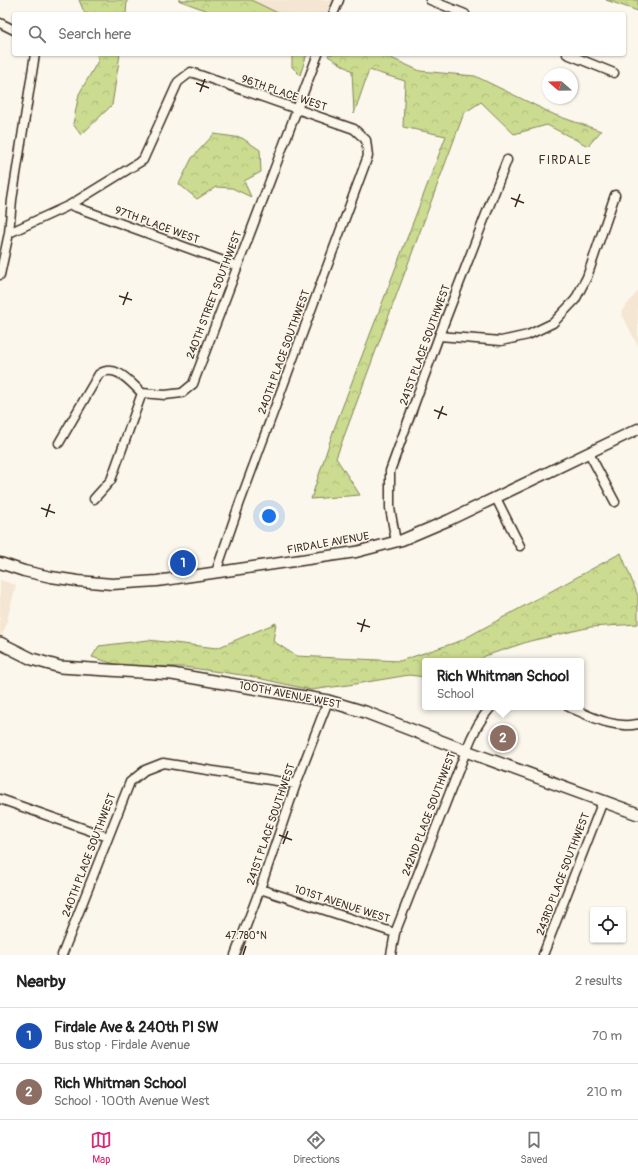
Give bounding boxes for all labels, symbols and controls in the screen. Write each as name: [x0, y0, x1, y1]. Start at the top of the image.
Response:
search box: [12, 12, 626, 56]
icon: search: [26, 23, 48, 45]
text: Search here: [58, 25, 131, 44]
north arrow: [542, 68, 578, 104]
street label: 96TH PLACE WEST: [240, 72, 328, 114]
district label: FIRDALE: [539, 153, 591, 168]
street label: 97TH PLACE WEST: [113, 204, 201, 246]
street label: 240TH STREET SOUTHWEST: [184, 229, 244, 361]
street label: 241ST PLACE SOUTHWEST: [397, 283, 453, 407]
street label: 240TH PLACE SOUTHWEST: [255, 288, 313, 416]
your location: [259, 506, 279, 526]
street label: FIRDALE AVENUE: [286, 529, 370, 557]
pin: 1: [170, 548, 196, 578]
popup: [422, 658, 584, 710]
text: Rich Whitman School: [437, 667, 569, 686]
street label: 100TH AVENUE WEST: [238, 679, 342, 711]
text: School: [437, 686, 474, 702]
pin: 2: [490, 723, 516, 753]
street label: 242ND PLACE SOUTHWEST: [399, 750, 459, 878]
street label: 241ST PLACE SOUTHWEST: [244, 762, 298, 886]
street label: 240TH PLACE SOUTHWEST: [59, 791, 119, 919]
street label: 243RD PLACE SOUTHWEST: [534, 811, 592, 937]
street label: 101ST AVENUE WEST: [293, 882, 391, 926]
map controls: [590, 907, 626, 943]
button: locate: [590, 907, 626, 943]
text: 47.780°N: [225, 930, 267, 942]
text: Nearby: [16, 971, 65, 992]
text: 2 results: [575, 973, 622, 989]
text: Firdale Ave & 240th Pl SW: [54, 1018, 219, 1037]
text: 1: [26, 1028, 32, 1044]
text: 70 m: [592, 1028, 622, 1044]
text: Bus stop · Firdale Avenue: [54, 1037, 190, 1053]
text: Rich Whitman School: [54, 1074, 187, 1093]
text: 2: [25, 1084, 33, 1100]
text: 210 m: [586, 1084, 622, 1100]
text: School · 100th Avenue West: [54, 1093, 210, 1109]
tab: Map: [90, 1129, 112, 1166]
tab: Directions: [293, 1129, 340, 1166]
tab: Saved: [520, 1129, 548, 1166]

